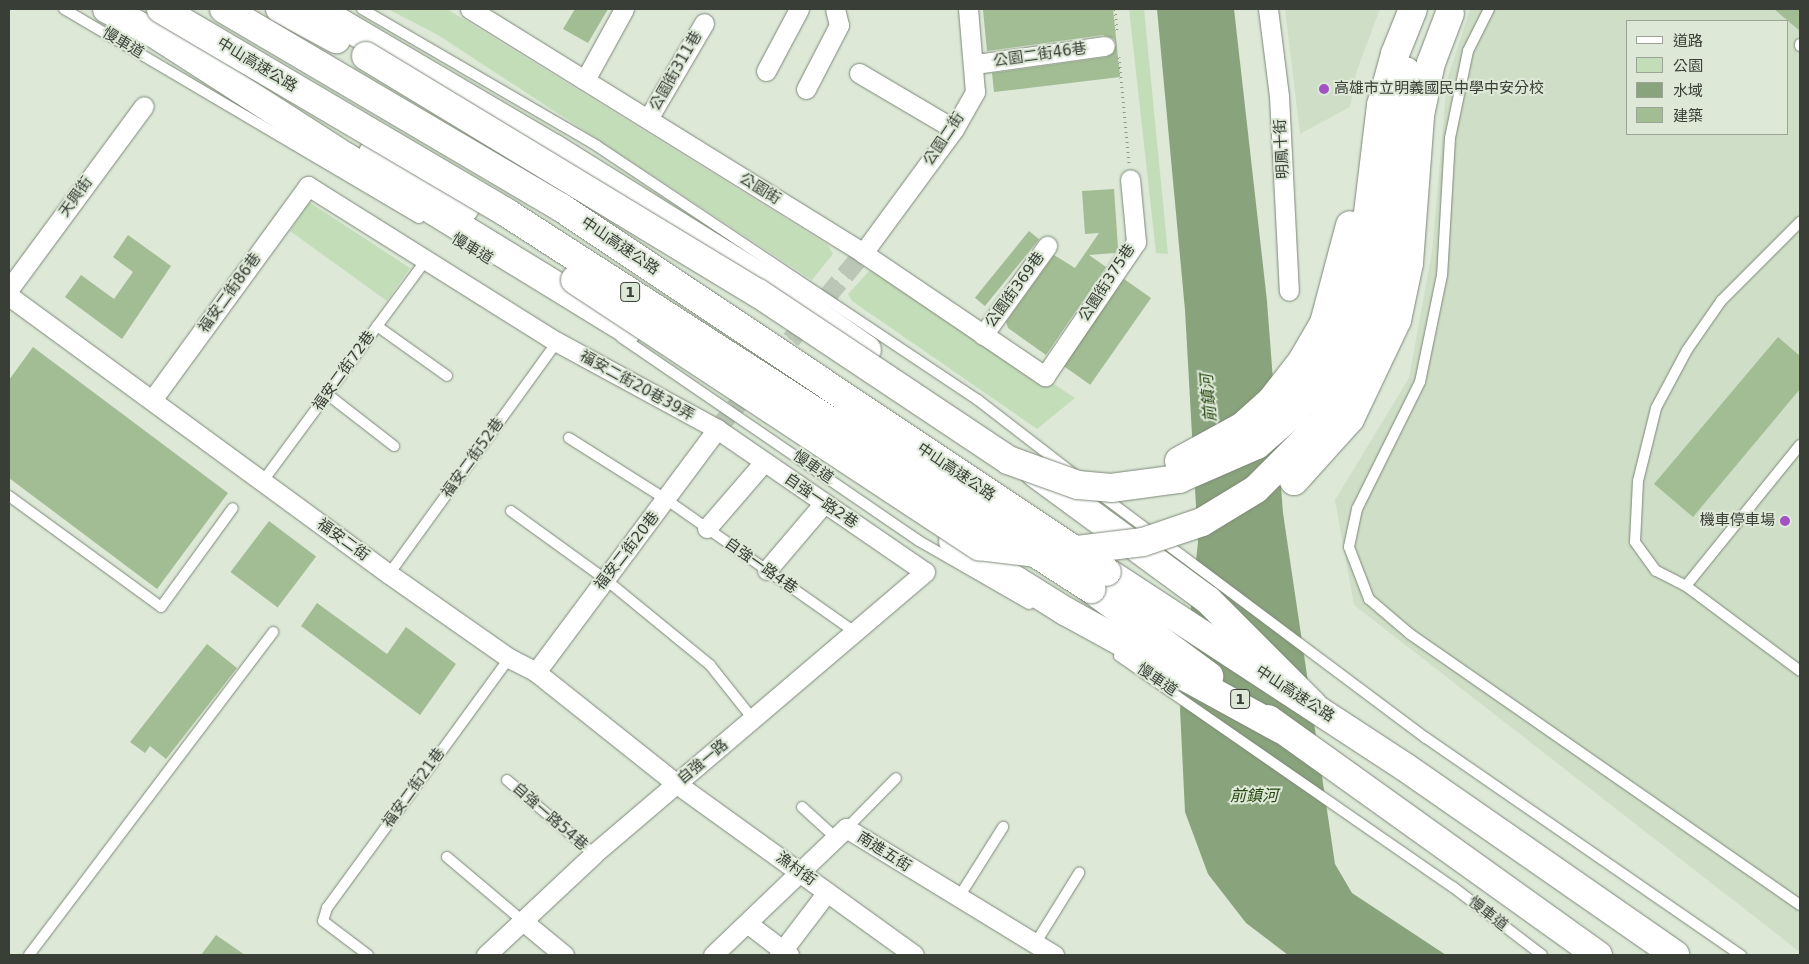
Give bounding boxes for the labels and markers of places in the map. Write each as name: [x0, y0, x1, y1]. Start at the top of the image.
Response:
place label: 高雄市立明義國民中學中安分校: [1334, 80, 1544, 98]
marker: 高雄市立明義國民中學中安分校: [1318, 83, 1330, 95]
place label: 機車停車場: [1700, 512, 1775, 530]
marker: 機車停車場: [1779, 515, 1791, 527]

